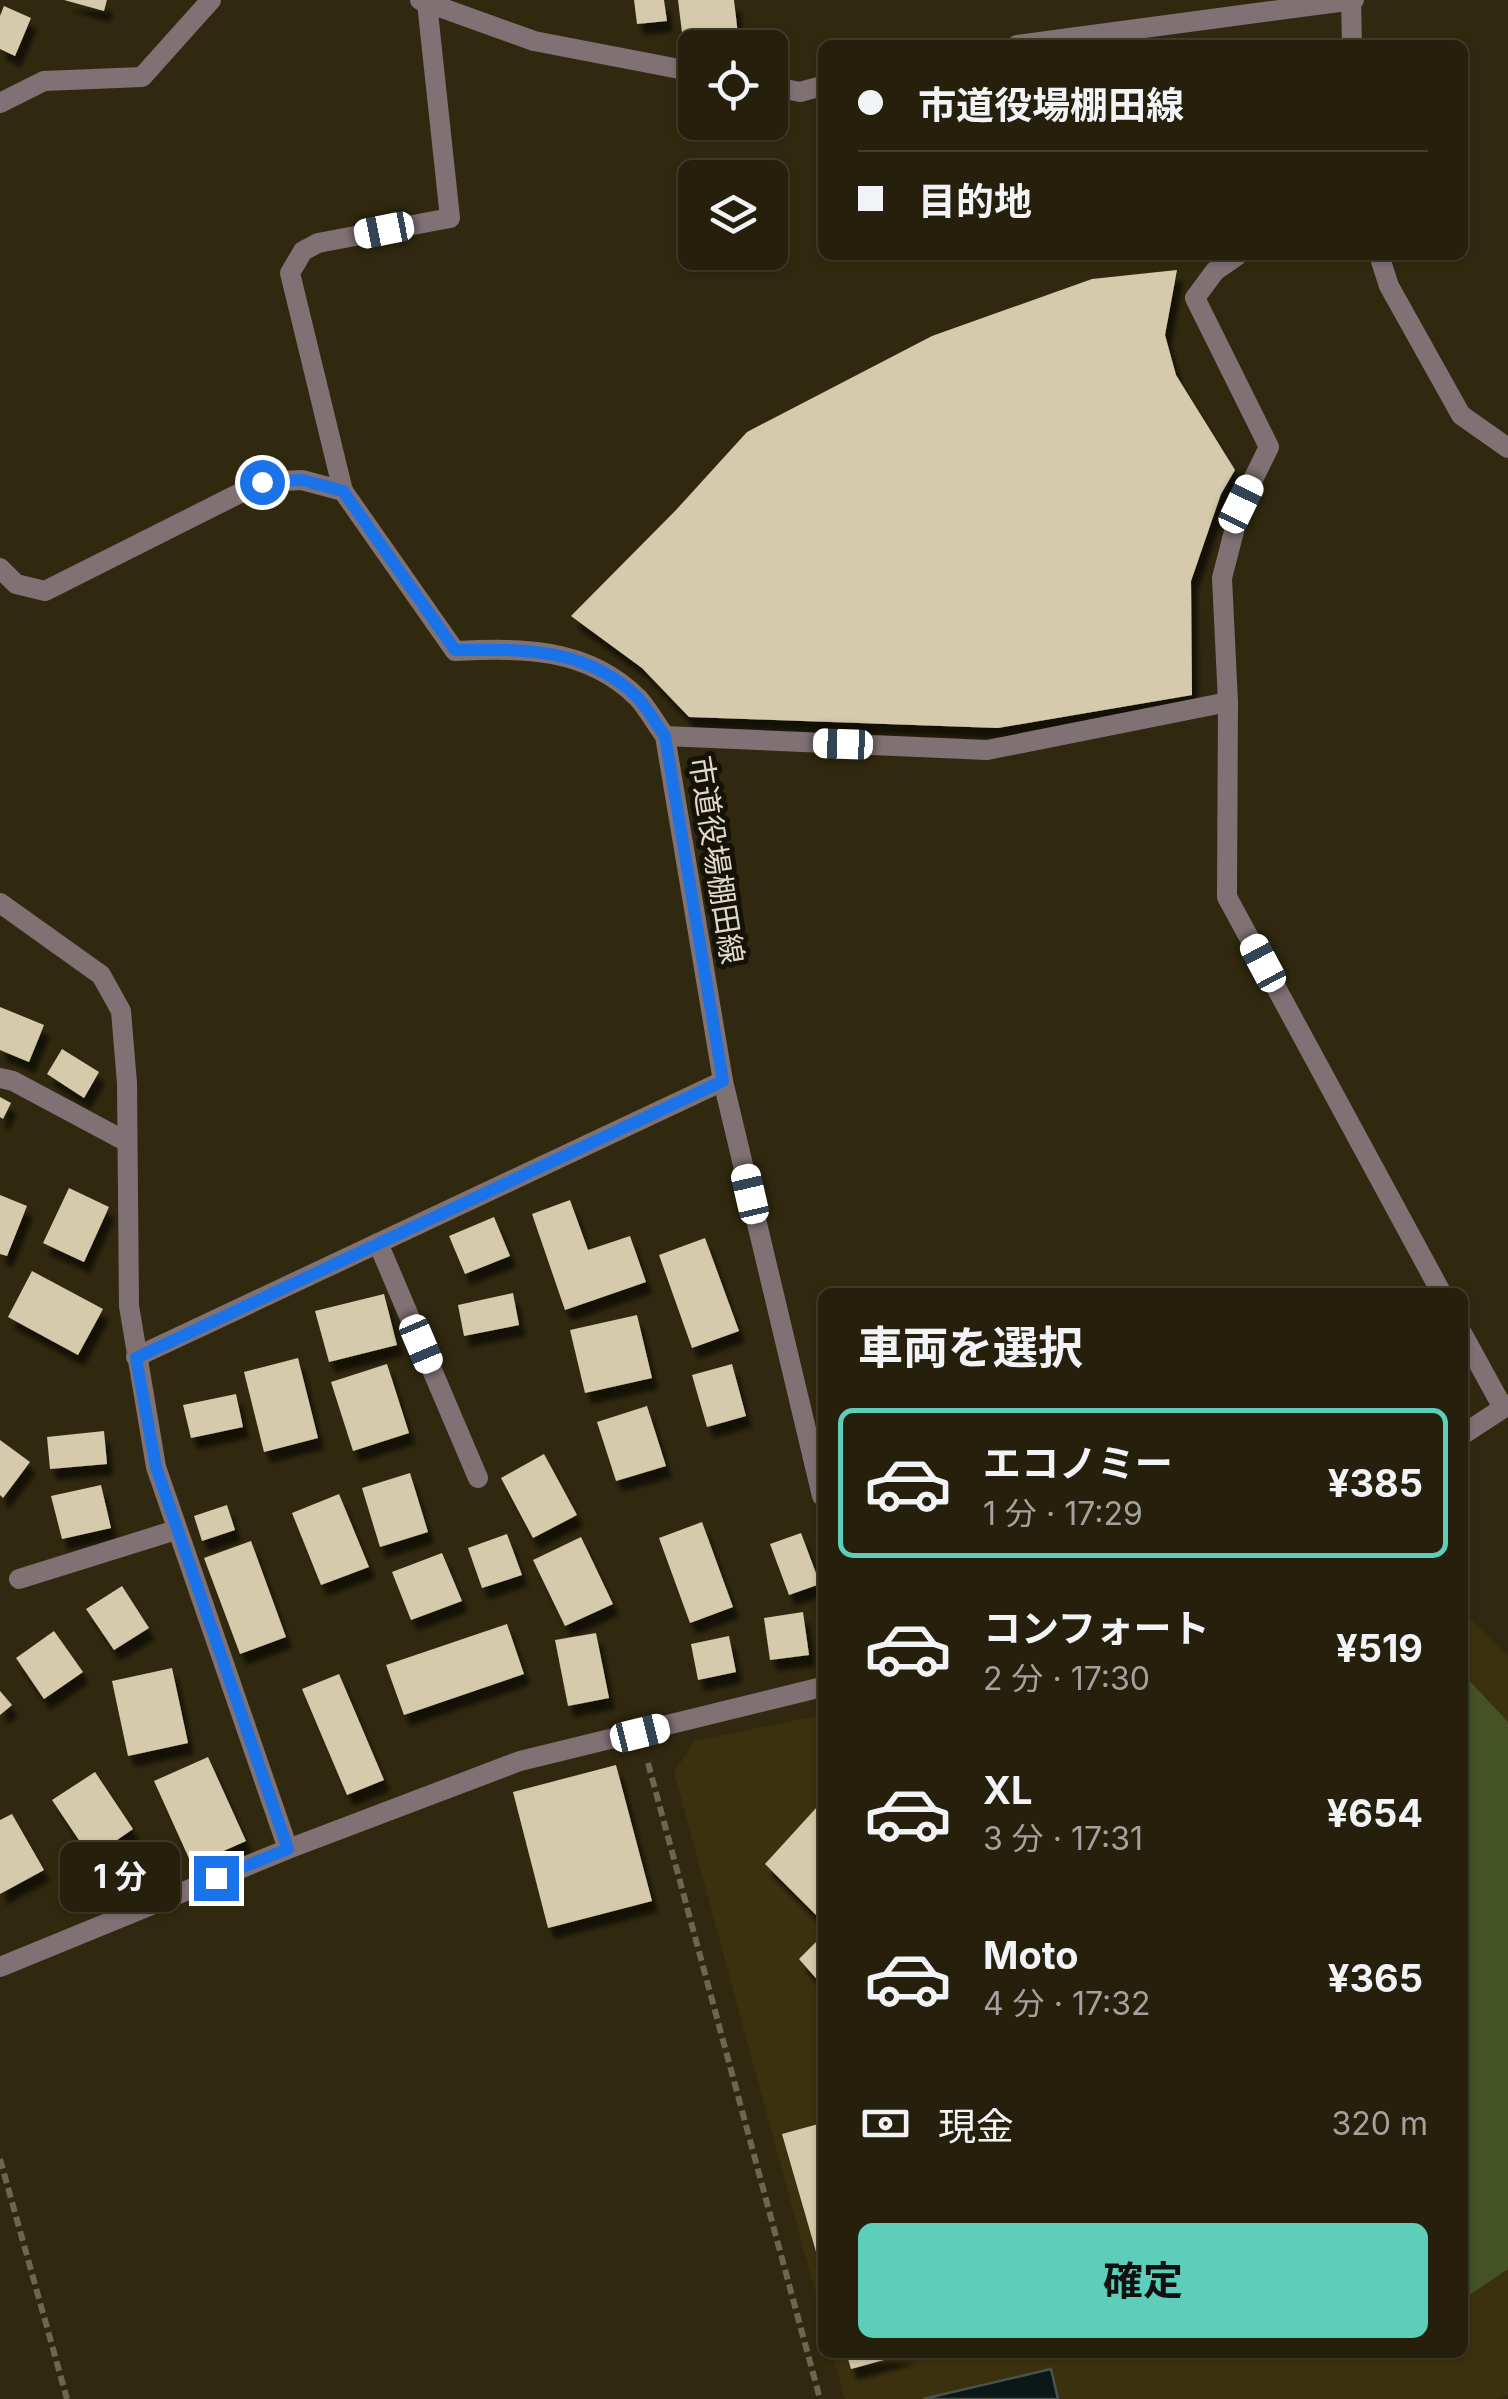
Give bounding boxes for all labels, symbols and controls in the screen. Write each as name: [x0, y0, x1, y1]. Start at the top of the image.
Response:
map controls: [678, 30, 788, 270]
button: locate: [678, 30, 788, 140]
text: 市道役場棚田線: [918, 82, 1184, 128]
button: layers: [678, 160, 788, 270]
text: 目的地: [918, 178, 1032, 224]
car: [352, 210, 416, 250]
route start: [240, 460, 285, 505]
car: [1214, 470, 1268, 538]
car: [812, 728, 874, 760]
street label: 市道役場棚田線: [683, 753, 751, 966]
car: [1236, 929, 1290, 997]
car: [729, 1161, 771, 1227]
car: [395, 1311, 447, 1377]
text: 車両を選択: [858, 1320, 1083, 1375]
icon: car: [863, 1438, 953, 1528]
text: エコノミー: [983, 1440, 1173, 1486]
text: ¥385: [1328, 1460, 1423, 1506]
text: 1 分 · 17:29: [983, 1494, 1143, 1533]
icon: car: [863, 1603, 953, 1693]
text: コンフォート: [983, 1605, 1210, 1651]
text: ¥519: [1336, 1625, 1423, 1671]
text: 2 分 · 17:30: [983, 1659, 1150, 1698]
car: [607, 1711, 673, 1755]
text: XL: [983, 1767, 1033, 1813]
icon: car: [863, 1768, 953, 1858]
text: ¥654: [1327, 1790, 1423, 1836]
text: 3 分 · 17:31: [983, 1819, 1143, 1858]
callout: 1 分: [61, 1843, 181, 1913]
route end: [194, 1856, 239, 1901]
text: 1 分: [93, 1857, 147, 1896]
text: Moto: [983, 1932, 1079, 1978]
icon: car: [863, 1933, 953, 2023]
text: ¥365: [1328, 1955, 1423, 2001]
text: 4 分 · 17:32: [983, 1984, 1150, 2023]
icon: cash: [858, 2096, 913, 2151]
text: 現金: [938, 2103, 1014, 2149]
text: 320 m: [1332, 2104, 1428, 2143]
button: 確定: [858, 2223, 1428, 2338]

